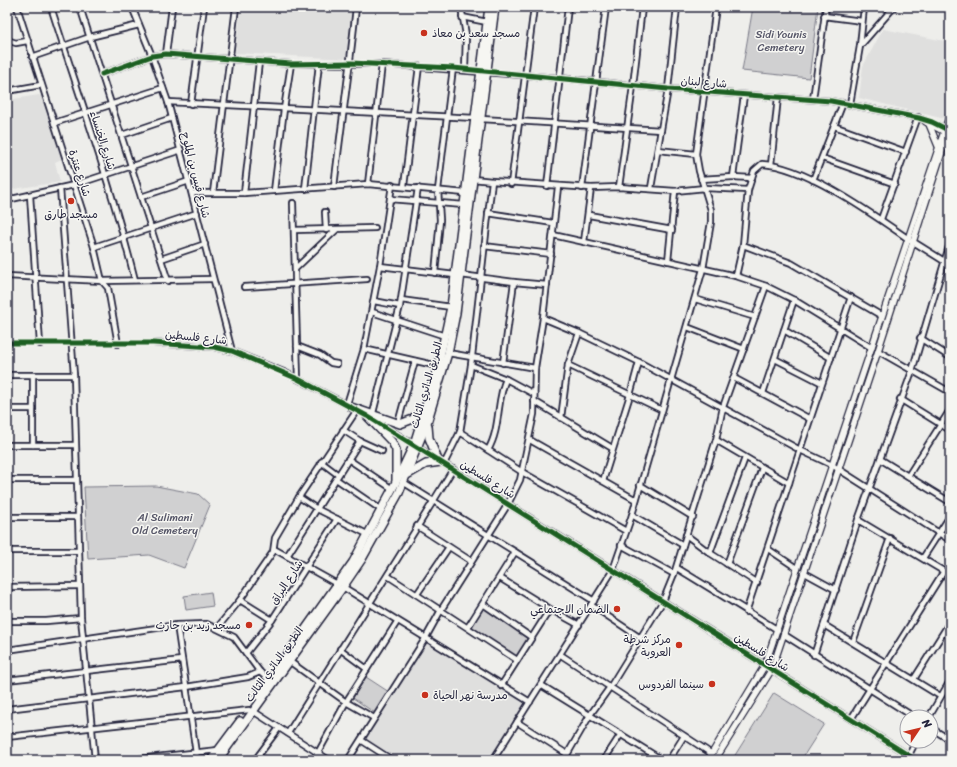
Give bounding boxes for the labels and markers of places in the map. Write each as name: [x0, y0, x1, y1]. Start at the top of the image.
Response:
place label: مسجد سعد بن معاذ: [432, 24, 520, 43]
marker: مسجد سعد بن معاذ: [419, 28, 429, 38]
marker: مسجد طارق: [66, 196, 76, 206]
place label: مسجد طارق: [44, 205, 98, 224]
place label: الضمان الاجتماعي: [530, 600, 609, 620]
marker: الضمان الاجتماعي: [612, 604, 622, 614]
place label: مسجد زيد بن حارث: [156, 616, 241, 635]
marker: مسجد زيد بن حارث: [244, 620, 254, 630]
place label: مركز شرطة العروبة: [623, 630, 671, 662]
marker: مركز شرطة العروبة: [674, 640, 684, 650]
place label: سينما الفردوس: [639, 675, 704, 694]
marker: سينما الفردوس: [707, 679, 717, 689]
place label: مدرسة نهر الحياة: [433, 686, 508, 705]
marker: مدرسة نهر الحياة: [420, 690, 430, 700]

